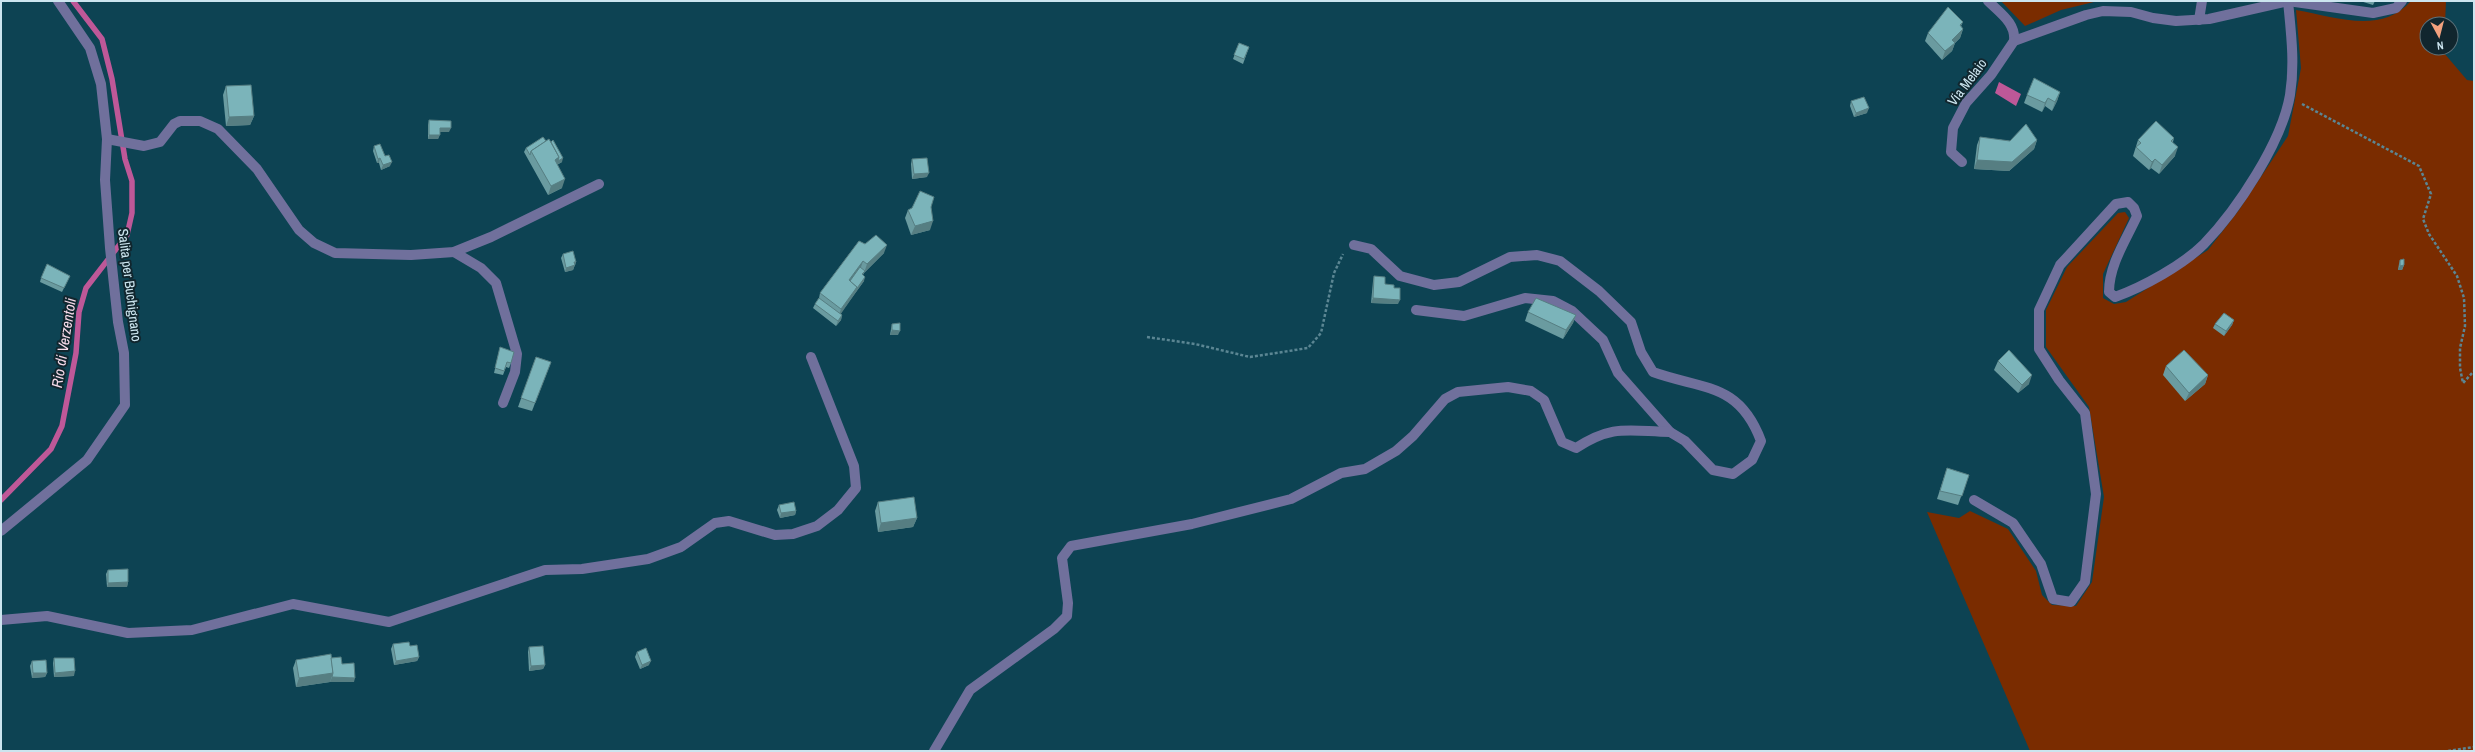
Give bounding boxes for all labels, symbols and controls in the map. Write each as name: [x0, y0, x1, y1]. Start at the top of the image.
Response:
north arrow: [2419, 16, 2459, 56]
text: N: [2436, 39, 2444, 53]
street label: Via Melaio: [1943, 55, 1991, 109]
street label: Salita per Buchignano: [114, 228, 146, 342]
water label: Rio di Verzentoli: [46, 296, 81, 389]

